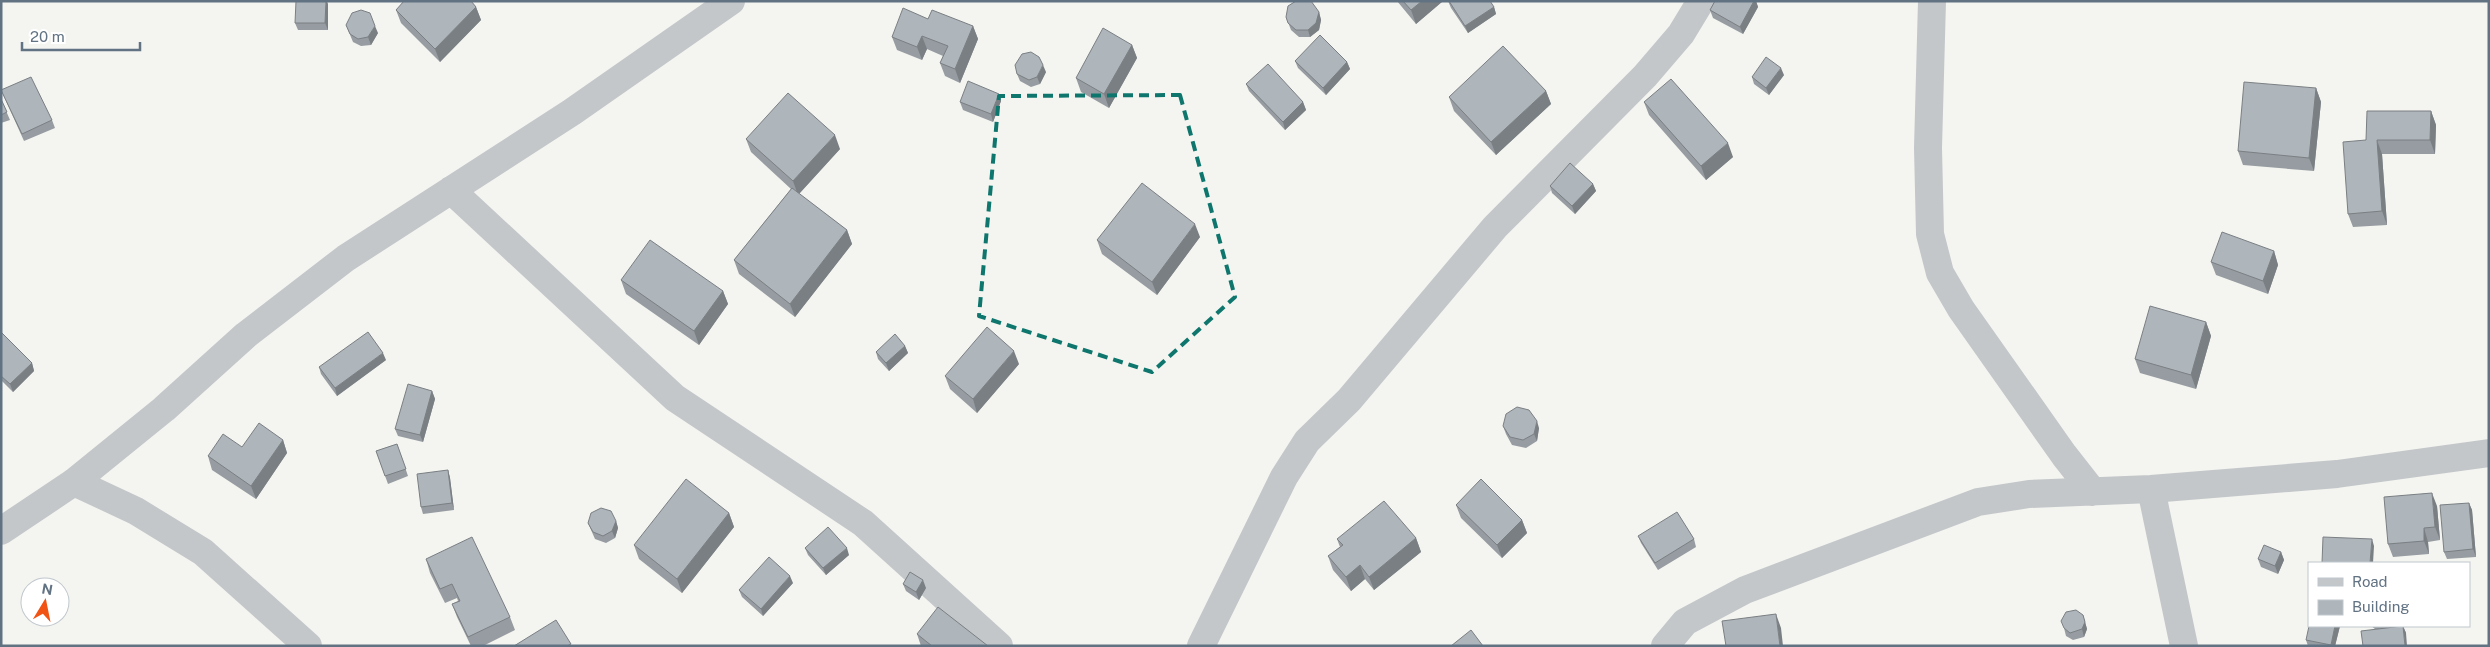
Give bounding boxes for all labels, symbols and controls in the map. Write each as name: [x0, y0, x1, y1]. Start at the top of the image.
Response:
scale bar: [22, 20, 140, 52]
text: 20 m: [30, 28, 65, 45]
legend: [2308, 562, 2470, 627]
text: Road: [2352, 573, 2388, 590]
north arrow: [20, 577, 70, 627]
text: N: [40, 580, 54, 598]
text: Building: [2352, 598, 2410, 615]

